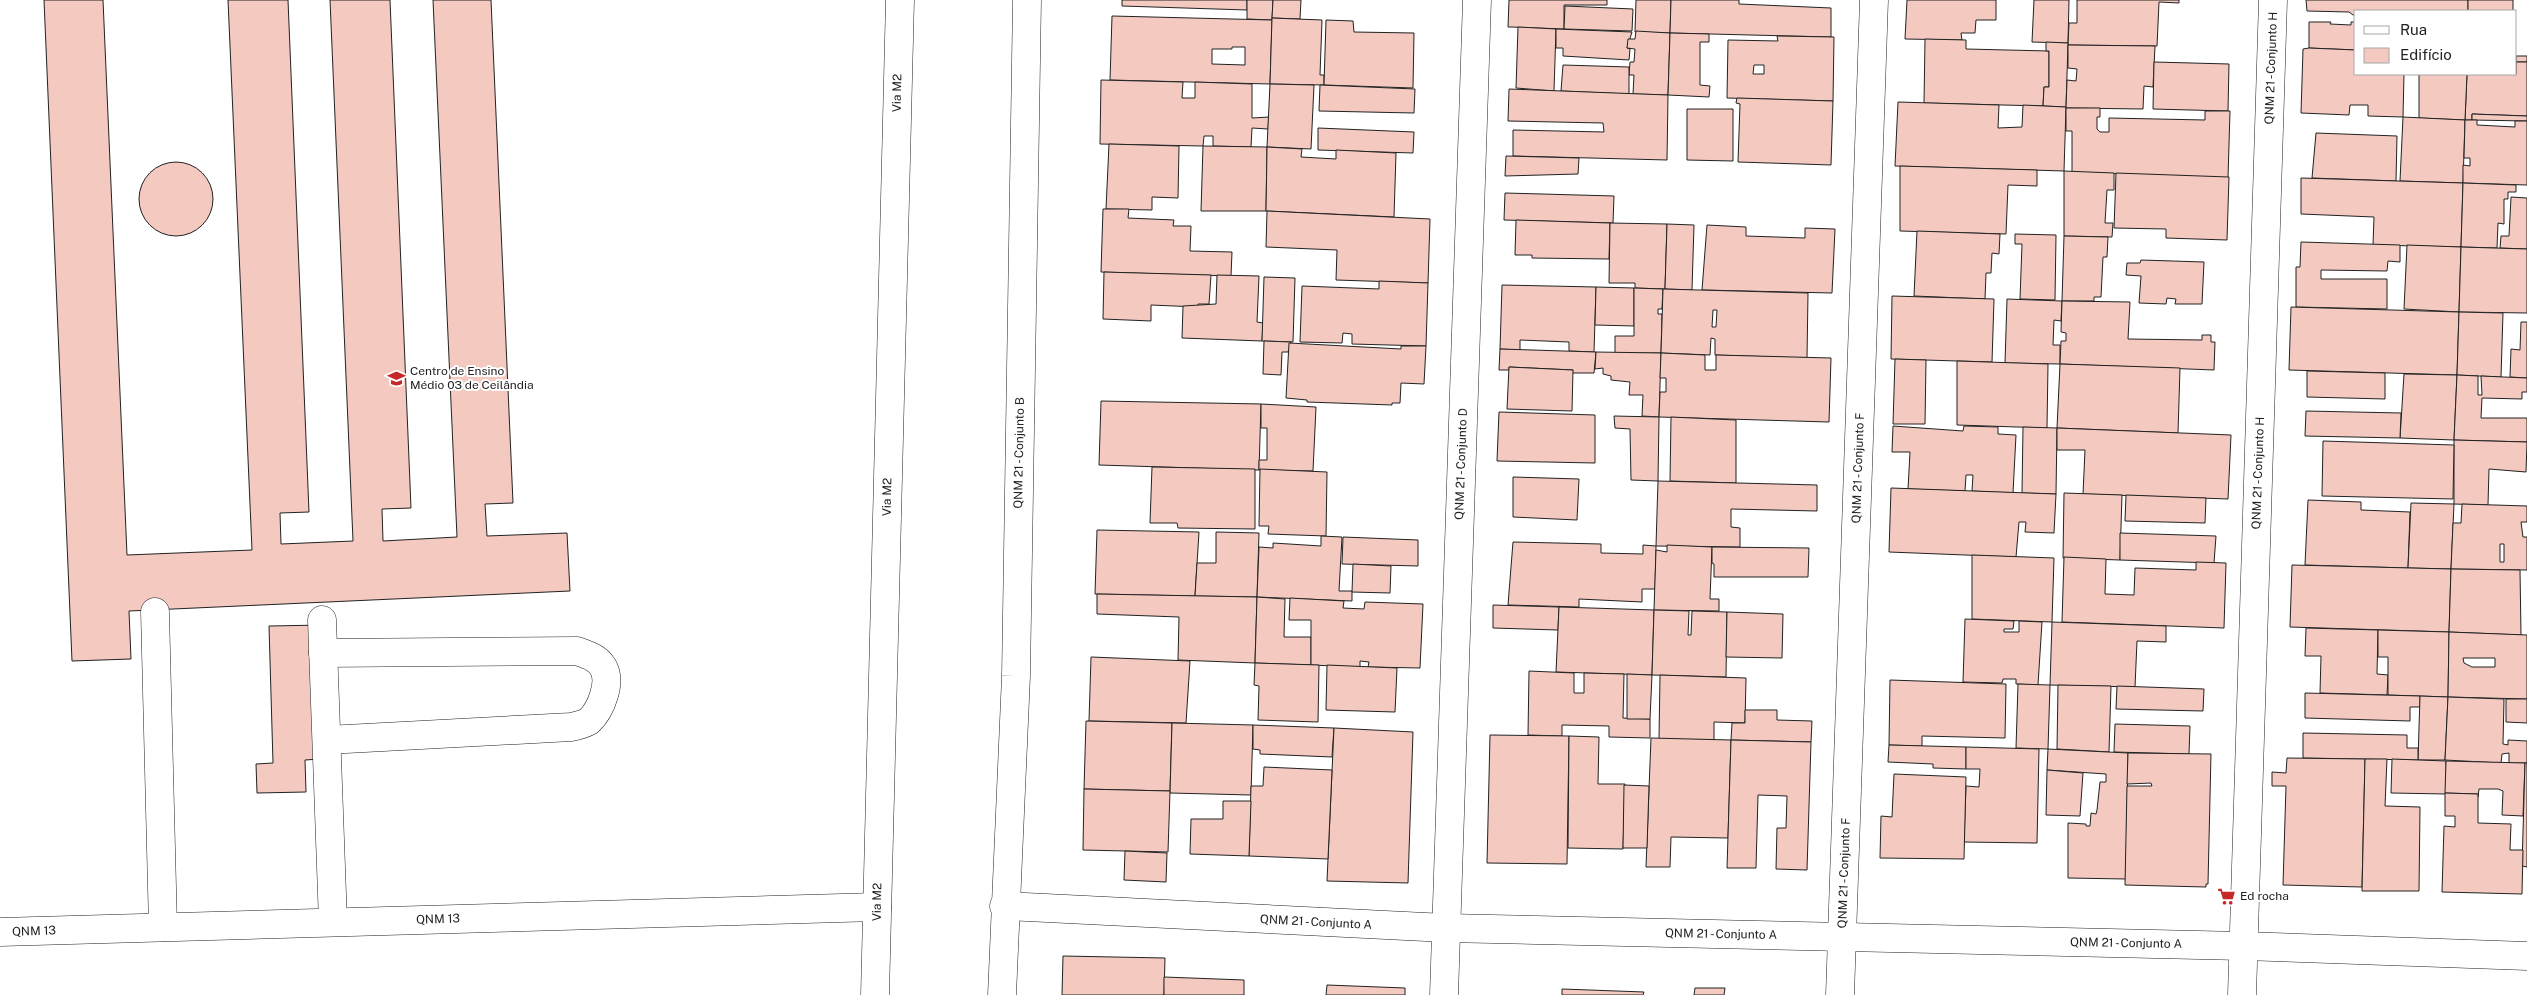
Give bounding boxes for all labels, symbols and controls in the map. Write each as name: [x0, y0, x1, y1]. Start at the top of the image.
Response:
legend: [2354, 10, 2517, 75]
street label: QNM 21 - Conjunto H: [2262, 11, 2280, 125]
text: Rua: [2400, 21, 2427, 38]
text: Edifício: [2400, 46, 2452, 63]
street label: Via M2: [890, 74, 904, 112]
place label: Centro de Ensino Médio 03 de Ceilândia: [410, 364, 534, 392]
school or university icon: Centro de Ensino Médio 03 de Ceilândia: [386, 368, 406, 388]
street label: QNM 21 - Conjunto B: [1011, 397, 1027, 509]
street label: QNM 21 - Conjunto D: [1452, 408, 1470, 520]
street label: QNM 21 - Conjunto F: [1849, 412, 1867, 524]
street label: QNM 21 - Conjunto H: [2249, 416, 2267, 530]
street label: Via M2: [880, 478, 894, 516]
street label: QNM 21 - Conjunto F: [1835, 817, 1853, 929]
street label: Via M2: [870, 883, 884, 921]
supermarket icon: Ed rocha: [2216, 886, 2236, 906]
place label: Ed rocha: [2240, 889, 2289, 903]
street label: QNM 13: [416, 911, 460, 927]
street label: QNM 21 - Conjunto A: [1260, 912, 1373, 932]
street label: QNM 13: [12, 923, 56, 939]
street label: QNM 21 - Conjunto A: [1665, 926, 1778, 942]
street label: QNM 21 - Conjunto A: [2070, 935, 2183, 951]

